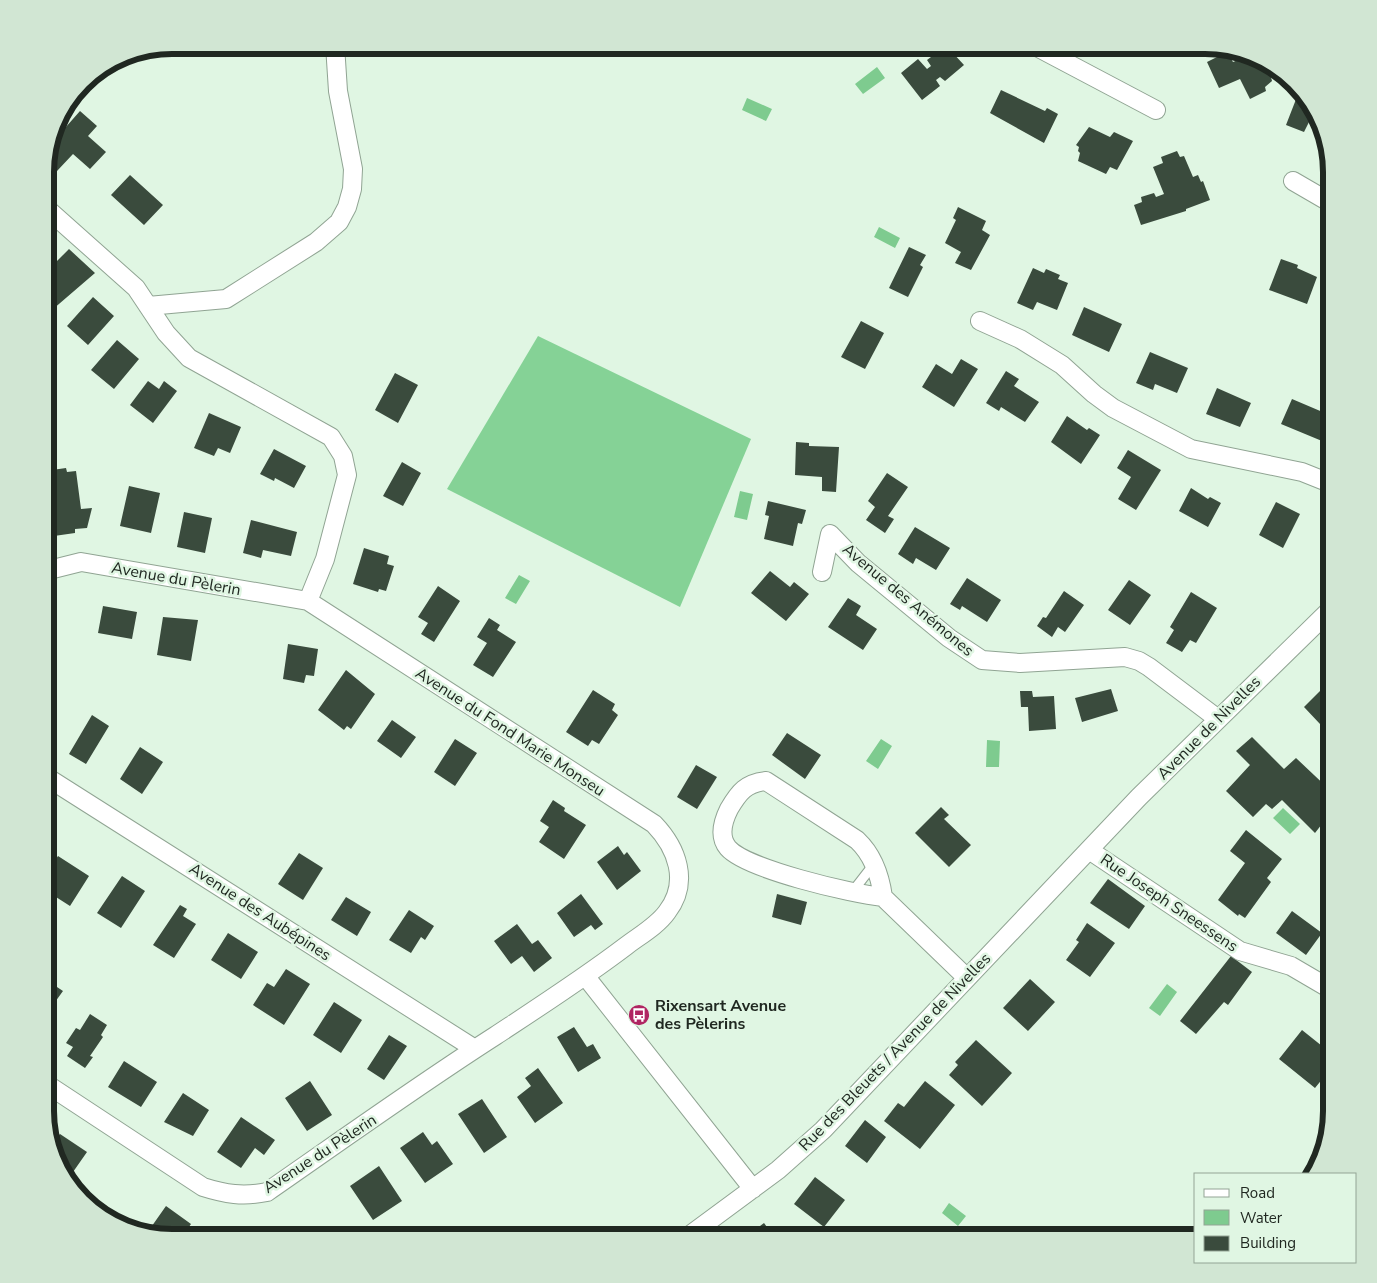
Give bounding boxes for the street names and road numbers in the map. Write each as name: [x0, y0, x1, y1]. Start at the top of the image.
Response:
street label: Avenue des Anémones: [838, 538, 978, 662]
street label: Avenue du Pèlerin: [110, 557, 242, 601]
street label: Avenue du Fond Marie Monseu: [411, 662, 609, 802]
street label: Avenue de Nivelles: [1152, 671, 1266, 785]
street label: Rue Joseph Sneessens: [1096, 849, 1242, 957]
street label: Avenue des Aubépines: [185, 858, 335, 966]
street label: Rue des Bleuets / Avenue de Nivelles: [794, 948, 996, 1156]
street label: Avenue du Pèlerin: [259, 1109, 381, 1199]

